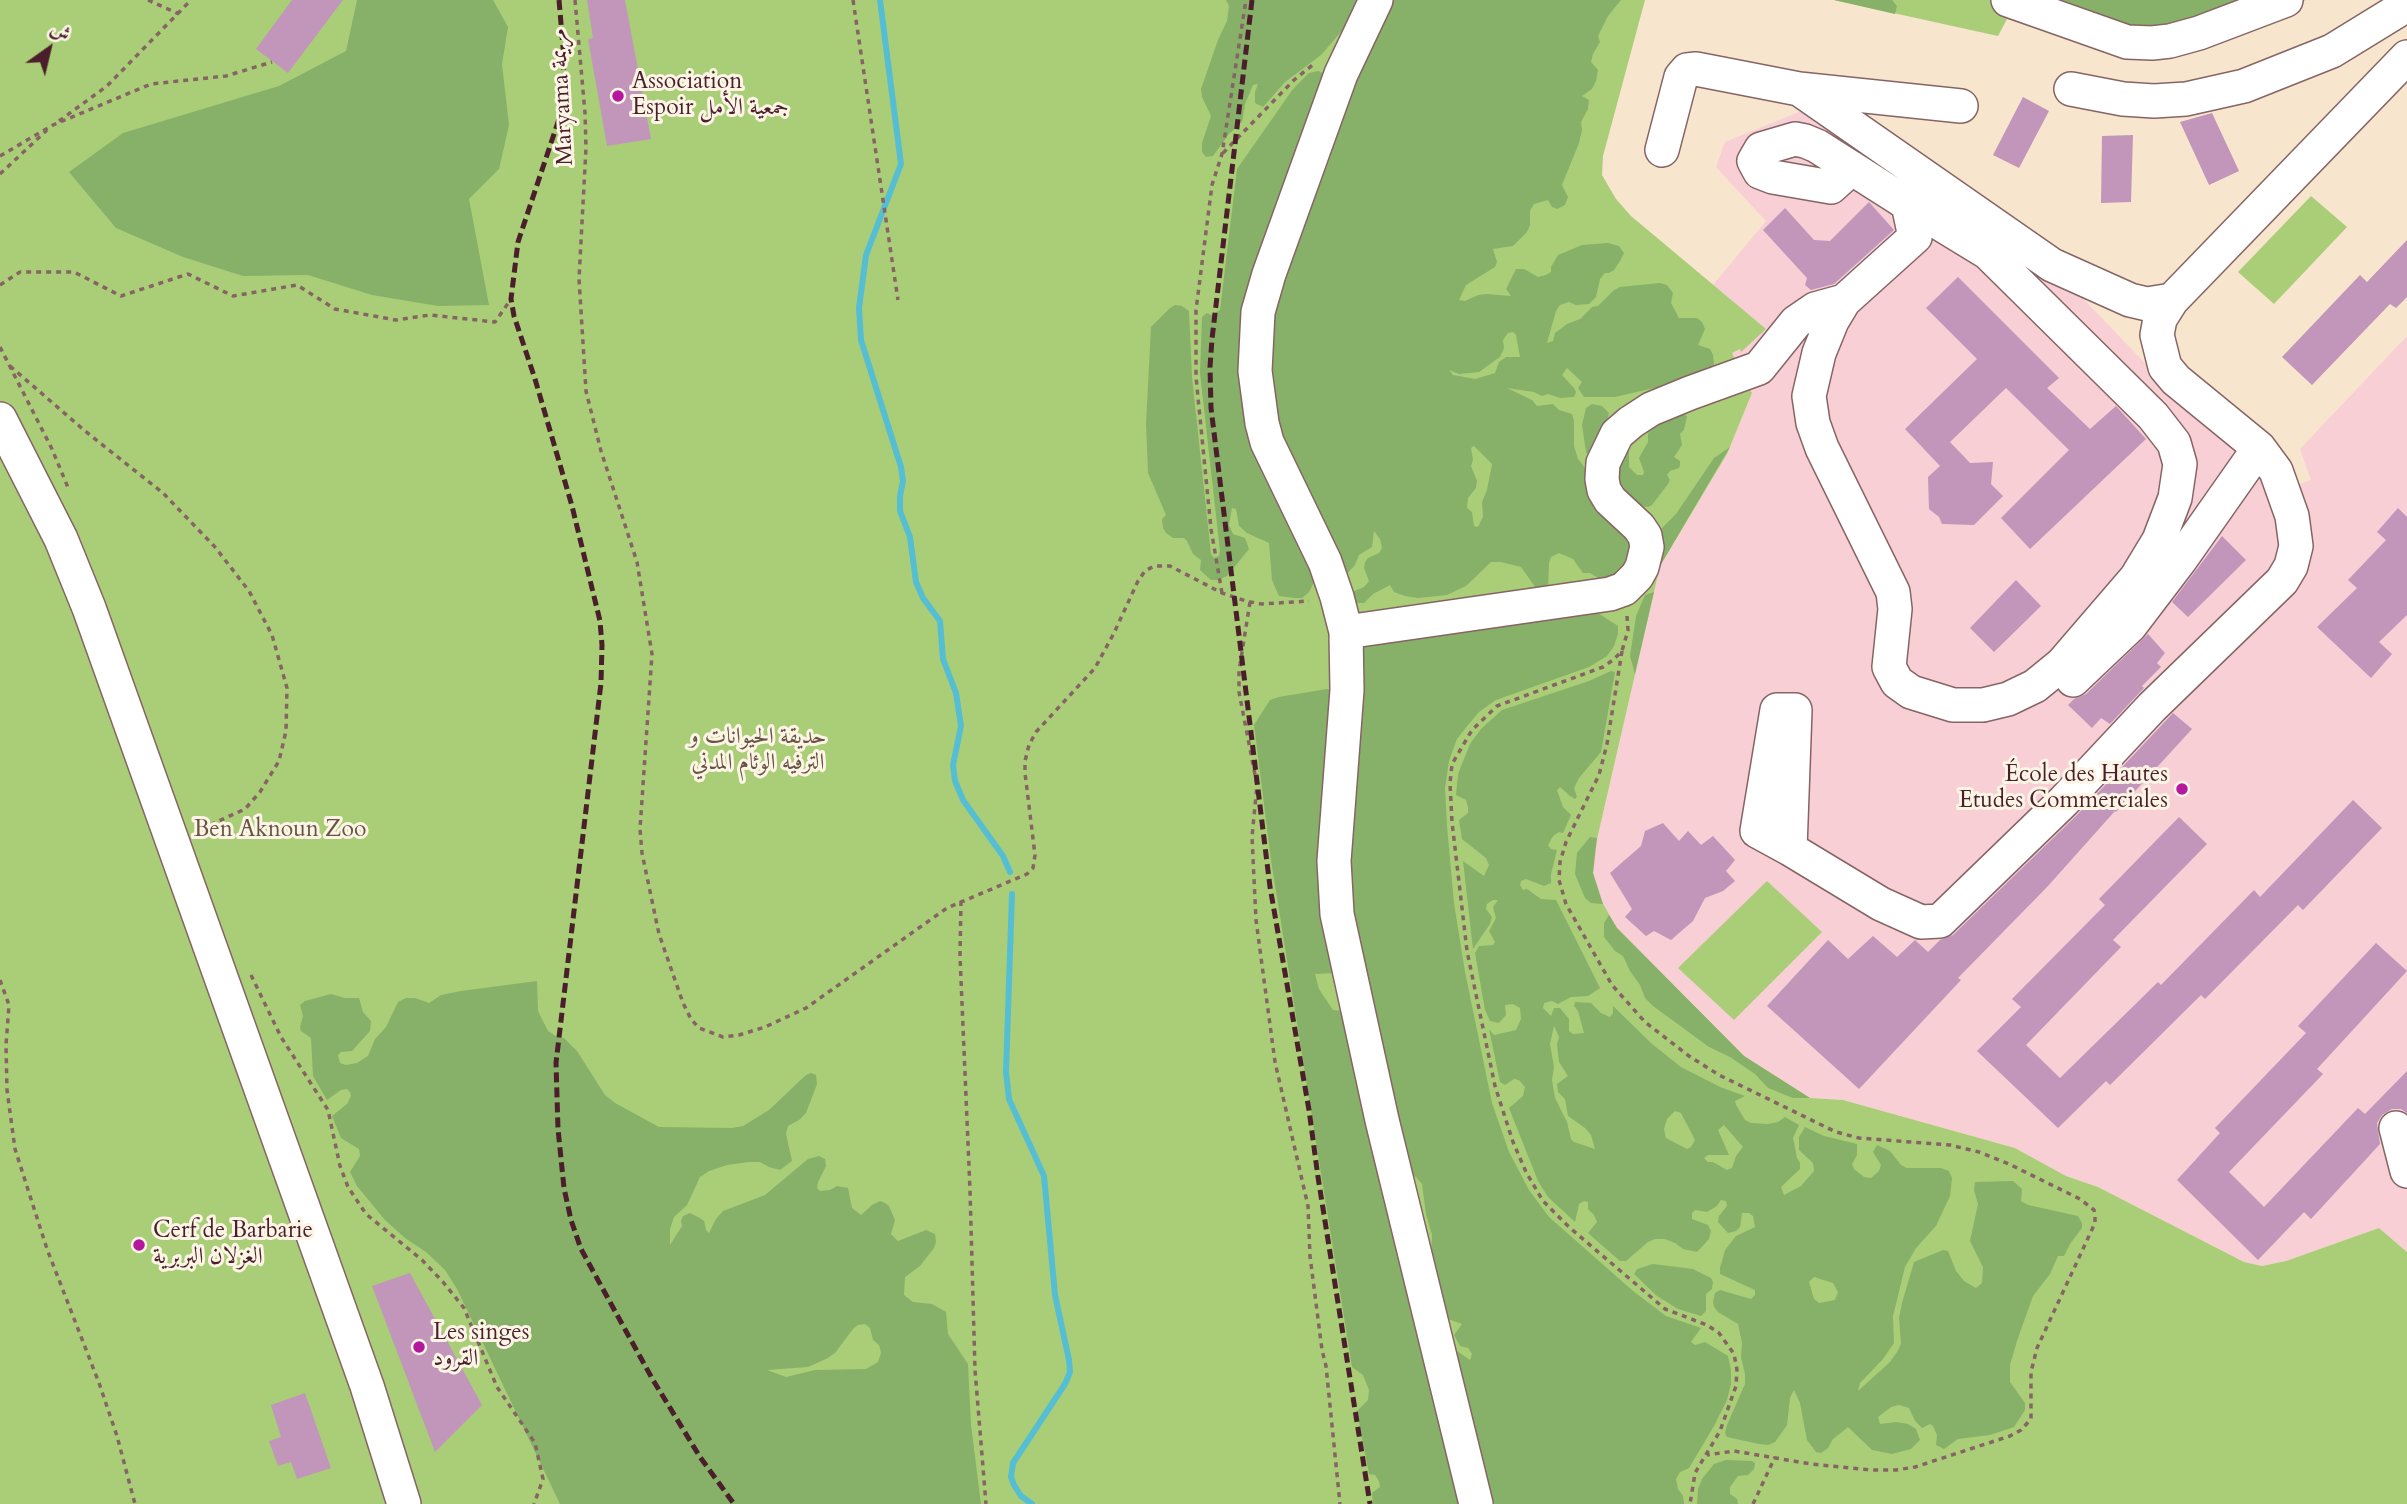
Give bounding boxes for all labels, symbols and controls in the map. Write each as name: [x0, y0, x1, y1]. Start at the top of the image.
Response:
north arrow: [14, 14, 84, 84]
text: ش: [46, 16, 76, 48]
street label: Maryama مريمة: [546, 28, 580, 166]
place label: Association Espoir جمعية الأمل: [632, 69, 789, 123]
marker: Association Espoir جمعية الأمل: [610, 88, 626, 104]
park label: حديقة الحيوانات و الترفيه الوئام المدني: [689, 724, 827, 778]
place label: École des Hautes Etudes Commerciales: [1959, 762, 2168, 816]
marker: École des Hautes Etudes Commerciales: [2174, 781, 2190, 797]
park label: Ben Aknoun Zoo: [194, 817, 366, 845]
place label: Cerf de Barbarie الغزلان البربرية: [153, 1218, 313, 1272]
marker: Cerf de Barbarie الغزلان البربرية: [131, 1237, 147, 1253]
place label: Les singes القرود: [433, 1320, 529, 1374]
marker: Les singes القرود: [411, 1339, 427, 1355]

